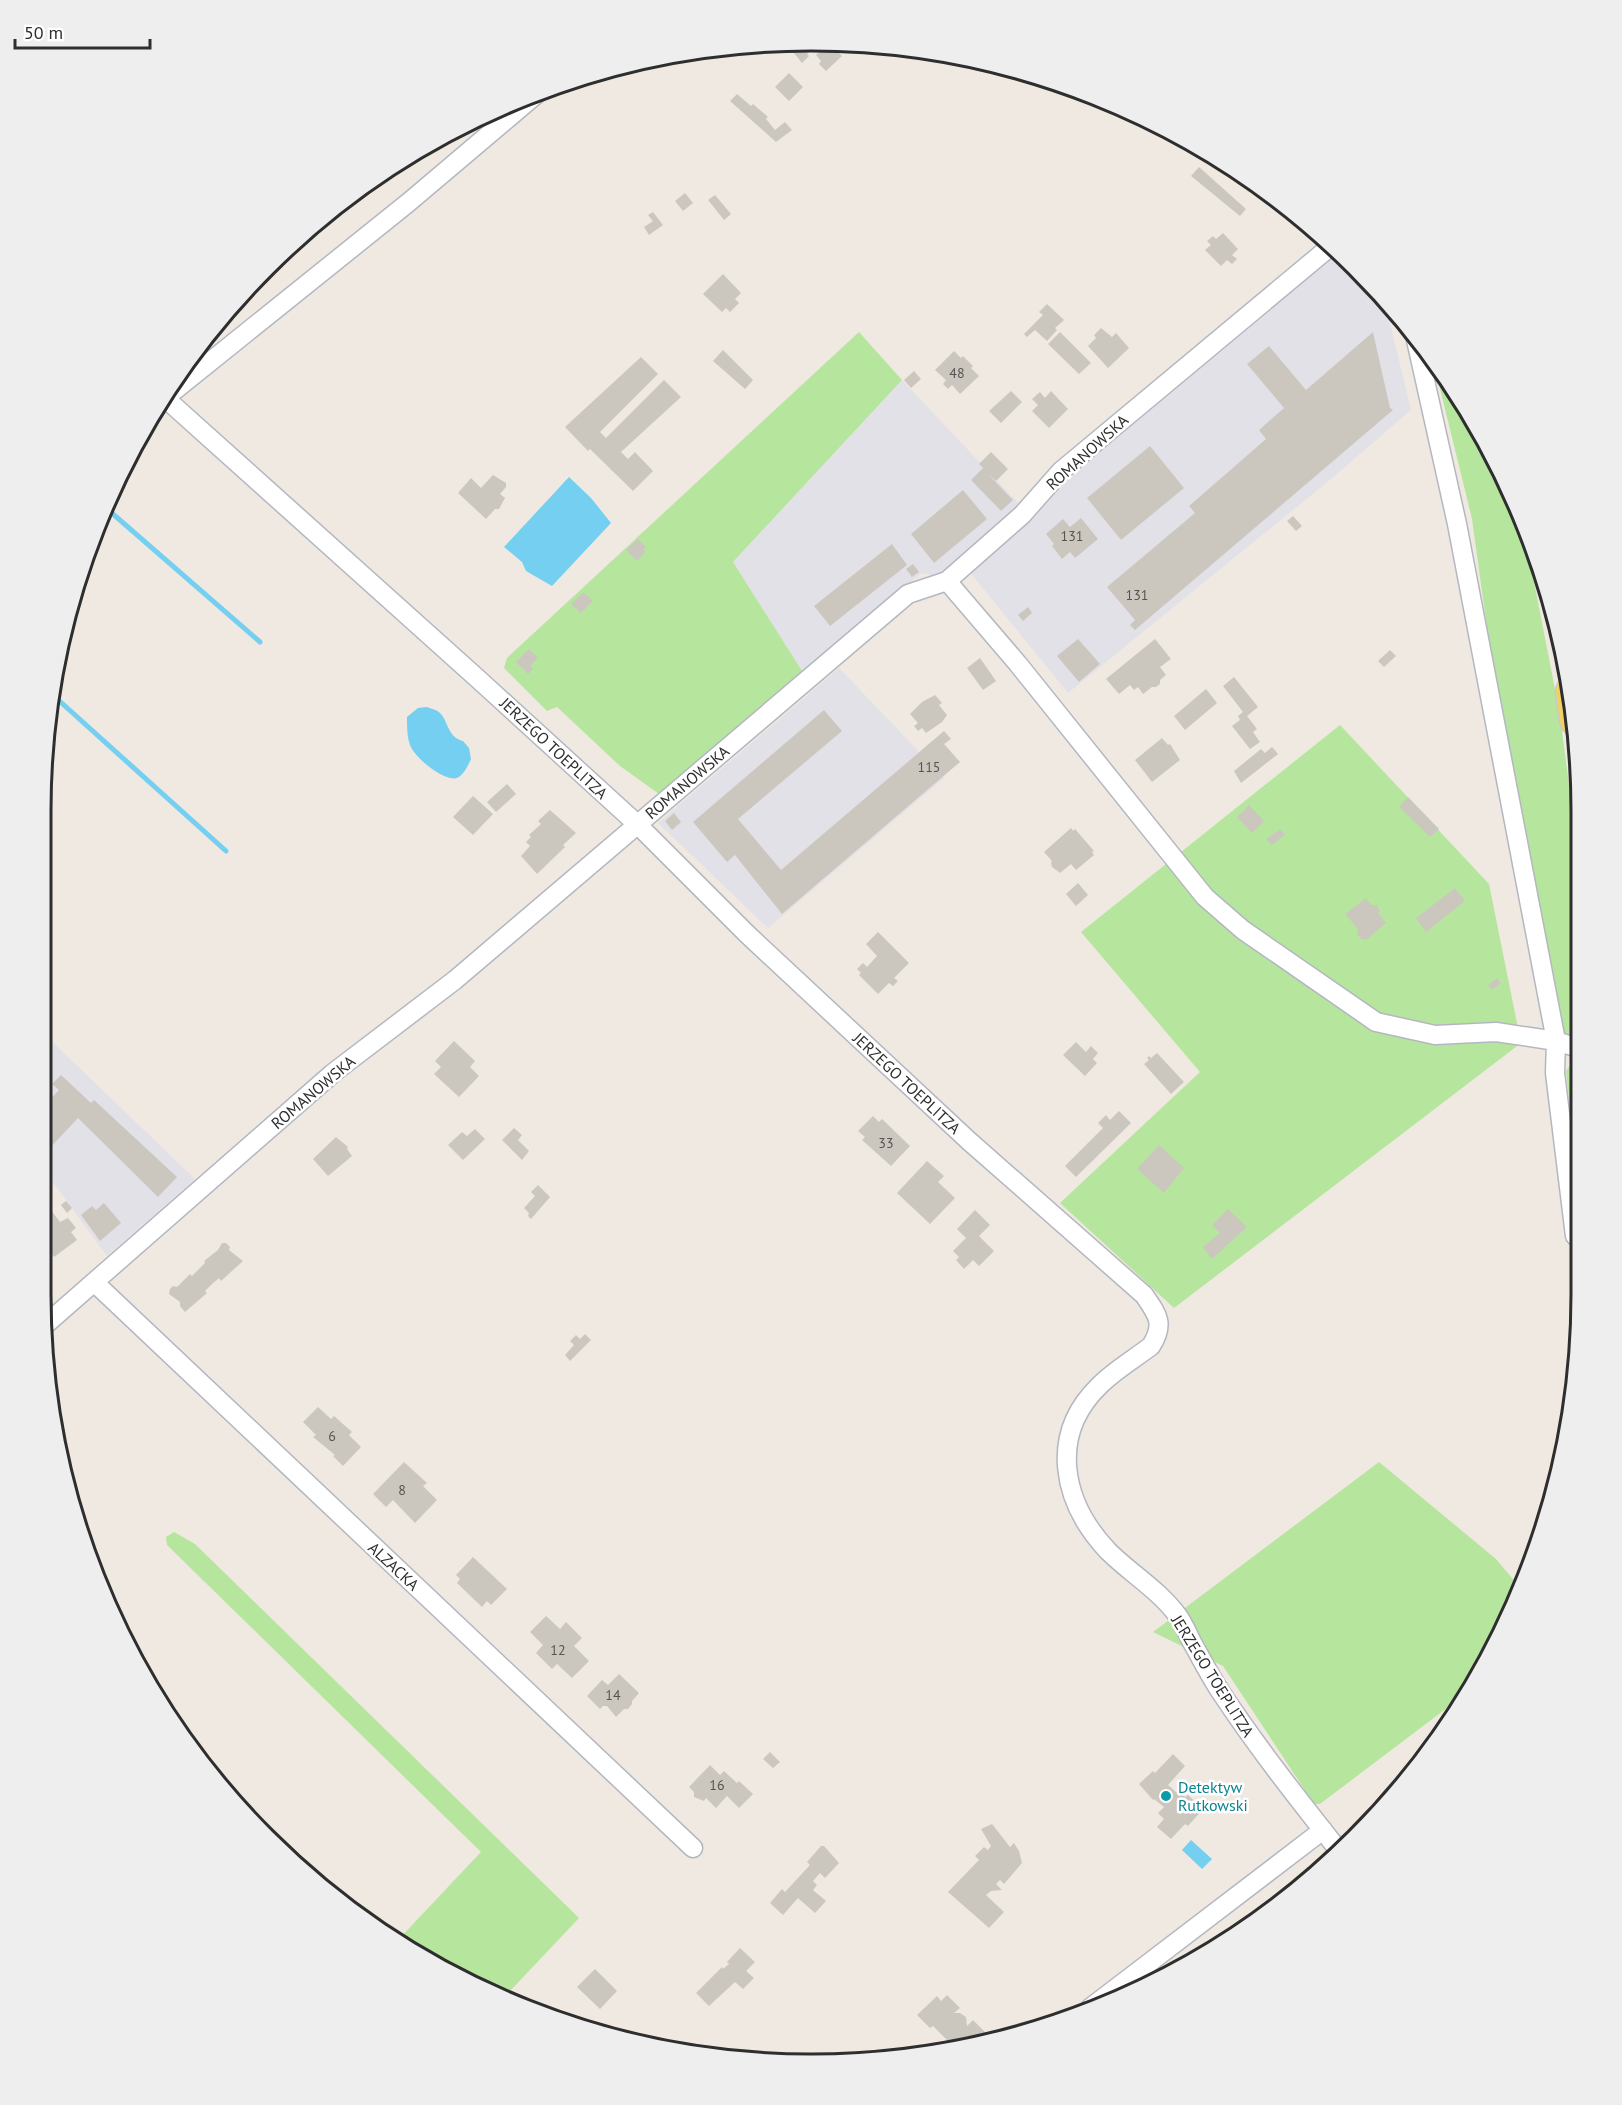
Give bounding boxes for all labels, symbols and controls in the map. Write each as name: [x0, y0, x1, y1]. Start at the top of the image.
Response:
scale bar: [15, 12, 150, 50]
text: 50 m: [24, 21, 63, 44]
house number: 48: [949, 364, 965, 382]
street label: ROMANOWSKA: [1042, 409, 1133, 494]
house number: 131: [1061, 527, 1083, 545]
house number: 131: [1126, 586, 1148, 604]
street label: JERZEGO TOEPLITZA: [495, 692, 612, 803]
street label: ROMANOWSKA: [641, 741, 734, 823]
house number: 115: [918, 758, 940, 776]
street label: JERZEGO TOEPLITZA: [848, 1027, 965, 1138]
street label: ROMANOWSKA: [267, 1051, 360, 1133]
house number: 33: [878, 1134, 894, 1152]
house number: 6: [328, 1427, 336, 1445]
house number: 8: [398, 1481, 406, 1499]
street label: ALZACKA: [364, 1537, 424, 1595]
street label: JERZEGO TOEPLITZA: [1167, 1611, 1259, 1741]
house number: 12: [550, 1641, 566, 1659]
house number: 14: [605, 1686, 621, 1704]
house number: 16: [709, 1776, 725, 1794]
place label: Detektyw Rutkowski: [1178, 1777, 1248, 1815]
marker: Detektyw Rutkowski: [1159, 1789, 1173, 1803]

